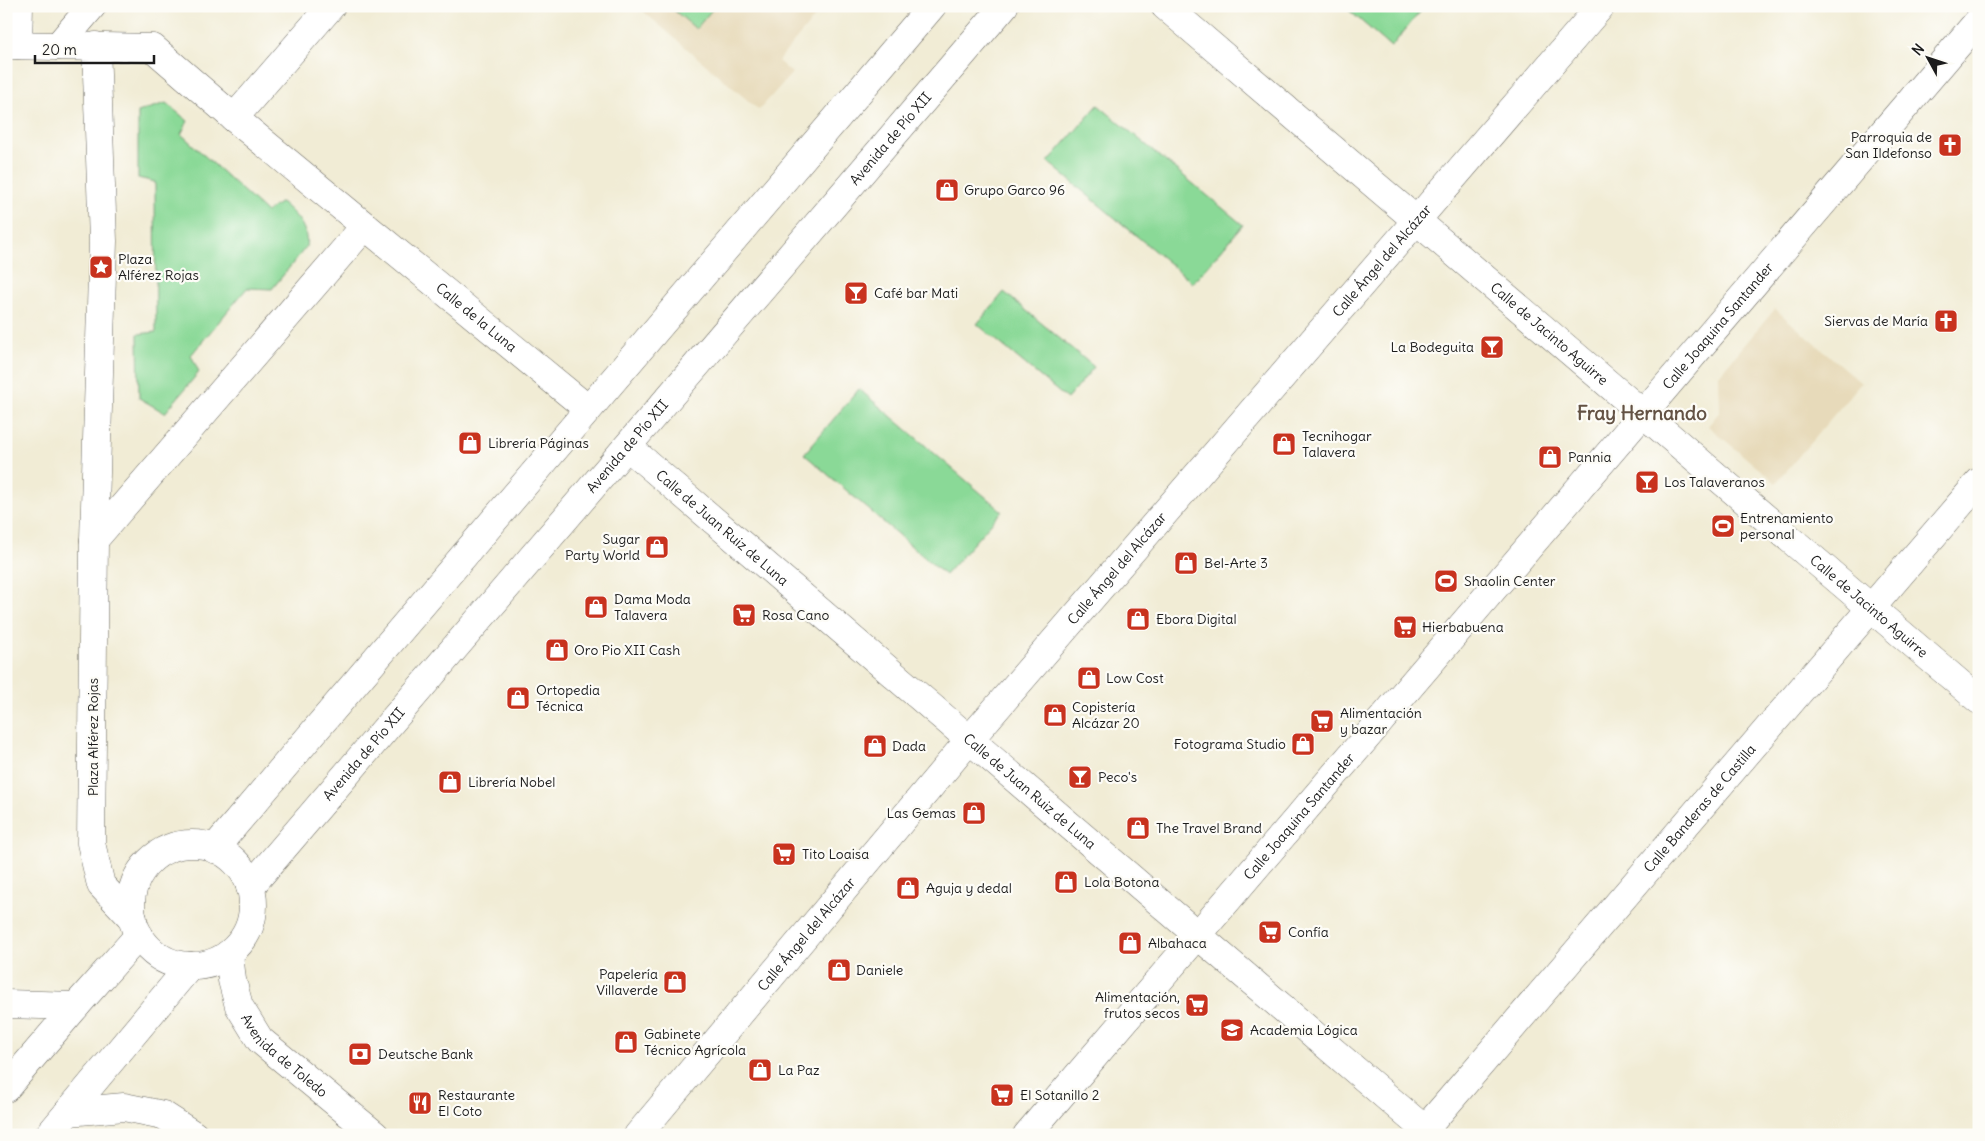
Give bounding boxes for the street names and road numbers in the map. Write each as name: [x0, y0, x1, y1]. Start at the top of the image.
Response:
street label: Avenida de Pío XII: [846, 88, 935, 189]
street label: Calle Ángel del Alcázar: [1328, 200, 1435, 321]
street label: Calle Joaquina Santander: [1659, 258, 1777, 393]
street label: Calle de Jacinto Aguirre: [1487, 278, 1612, 389]
street label: Calle de la Luna: [432, 279, 521, 356]
street label: Avenida de Pío XII: [582, 396, 672, 497]
street label: Calle de Juan Ruiz de Luna: [652, 466, 792, 590]
street label: Calle Ángel del Alcázar: [1064, 508, 1171, 628]
street label: Calle de Jacinto Aguirre: [1806, 551, 1932, 661]
street label: Plaza Alférez Rojas: [84, 678, 102, 796]
street label: Avenida de Pío XII: [319, 704, 409, 804]
street label: Calle de Juan Ruiz de Luna: [960, 729, 1100, 853]
street label: Calle Banderas de Castilla: [1640, 740, 1760, 876]
street label: Calle Joaquina Santander: [1240, 749, 1359, 884]
street label: Calle Ángel del Alcázar: [754, 873, 859, 995]
street label: Avenida de Toledo: [237, 1010, 331, 1101]

